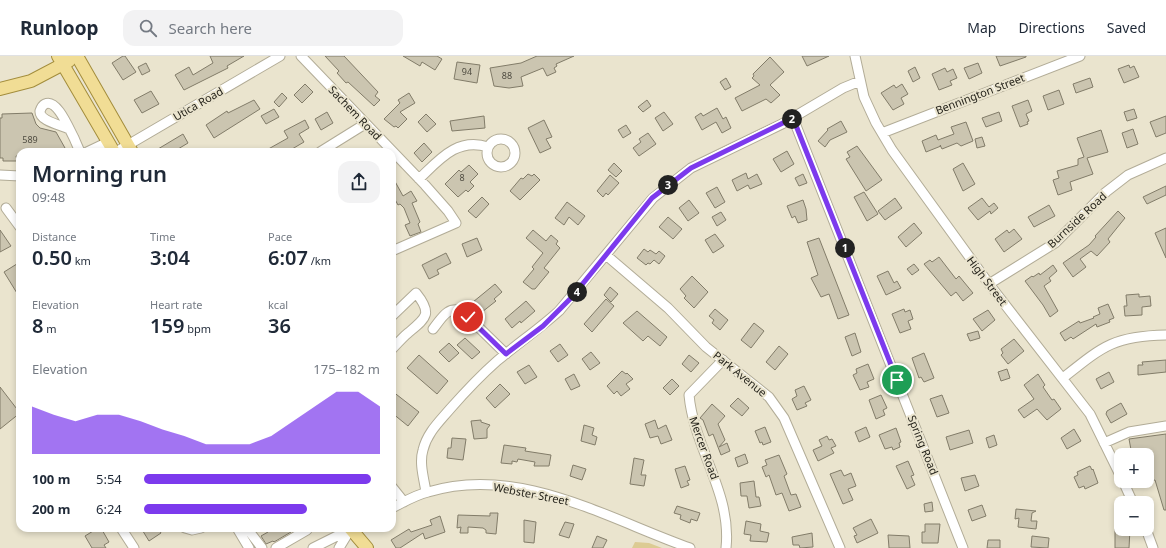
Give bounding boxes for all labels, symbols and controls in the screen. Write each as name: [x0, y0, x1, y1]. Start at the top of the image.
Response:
search box: [123, 10, 403, 46]
text: Runloop: [20, 15, 99, 41]
icon: search: [137, 17, 159, 39]
text: Search here: [169, 18, 252, 38]
text: Map: [967, 18, 996, 37]
text: Directions: [1018, 18, 1085, 37]
text: Saved: [1107, 18, 1146, 37]
house number: 94: [462, 65, 472, 78]
house number: 88: [502, 69, 512, 82]
street label: Bennington Street: [933, 70, 1027, 117]
street label: Sachem Road: [326, 82, 385, 143]
street label: Utica Road: [170, 83, 226, 124]
pin: 2: [782, 109, 802, 129]
text: 2: [789, 111, 795, 126]
house number: 589: [22, 133, 38, 146]
text: Morning run: [32, 158, 167, 188]
button: share: [338, 161, 380, 203]
house number: 8: [459, 171, 465, 184]
pin: 3: [658, 175, 678, 195]
text: 3: [665, 177, 671, 192]
text: 09:48: [32, 188, 65, 206]
street label: Burnside Road: [1044, 188, 1109, 251]
text: Distance: [32, 229, 77, 244]
text: Time: [150, 229, 175, 244]
text: Pace: [268, 229, 292, 244]
pin: 1: [835, 238, 855, 258]
text: 1: [842, 240, 848, 255]
text: 0.50: [32, 244, 72, 271]
text: 3:04: [150, 244, 190, 271]
text: 6:07: [268, 244, 308, 271]
text: km: [72, 253, 91, 268]
text: /km: [308, 253, 331, 268]
street label: High Street: [964, 253, 1011, 308]
pin: 4: [567, 282, 587, 302]
text: 4: [574, 284, 580, 299]
text: Elevation: [32, 297, 79, 312]
text: Heart rate: [150, 297, 203, 312]
text: kcal: [268, 297, 288, 312]
pin: [451, 300, 485, 334]
icon: check: [457, 306, 479, 328]
text: 8: [32, 312, 43, 339]
text: 159: [150, 312, 184, 339]
text: 36: [268, 312, 291, 339]
text: m: [43, 321, 57, 336]
text: bpm: [184, 321, 211, 336]
street label: Park Avenue: [710, 347, 770, 400]
text: Elevation: [32, 360, 88, 378]
text: 175–182 m: [313, 360, 380, 378]
pin: [880, 363, 914, 397]
icon: arrive: [886, 369, 908, 391]
street label: Spring Road: [905, 413, 942, 477]
street label: Mercer Road: [686, 414, 723, 481]
map controls: [1114, 448, 1154, 536]
button: +: [1114, 448, 1154, 488]
text: 100 m: [32, 470, 70, 488]
text: 5:54: [96, 470, 122, 488]
street label: Webster Street: [492, 479, 570, 508]
button: −: [1114, 496, 1154, 536]
text: 200 m: [32, 500, 70, 518]
text: 6:24: [96, 500, 122, 518]

